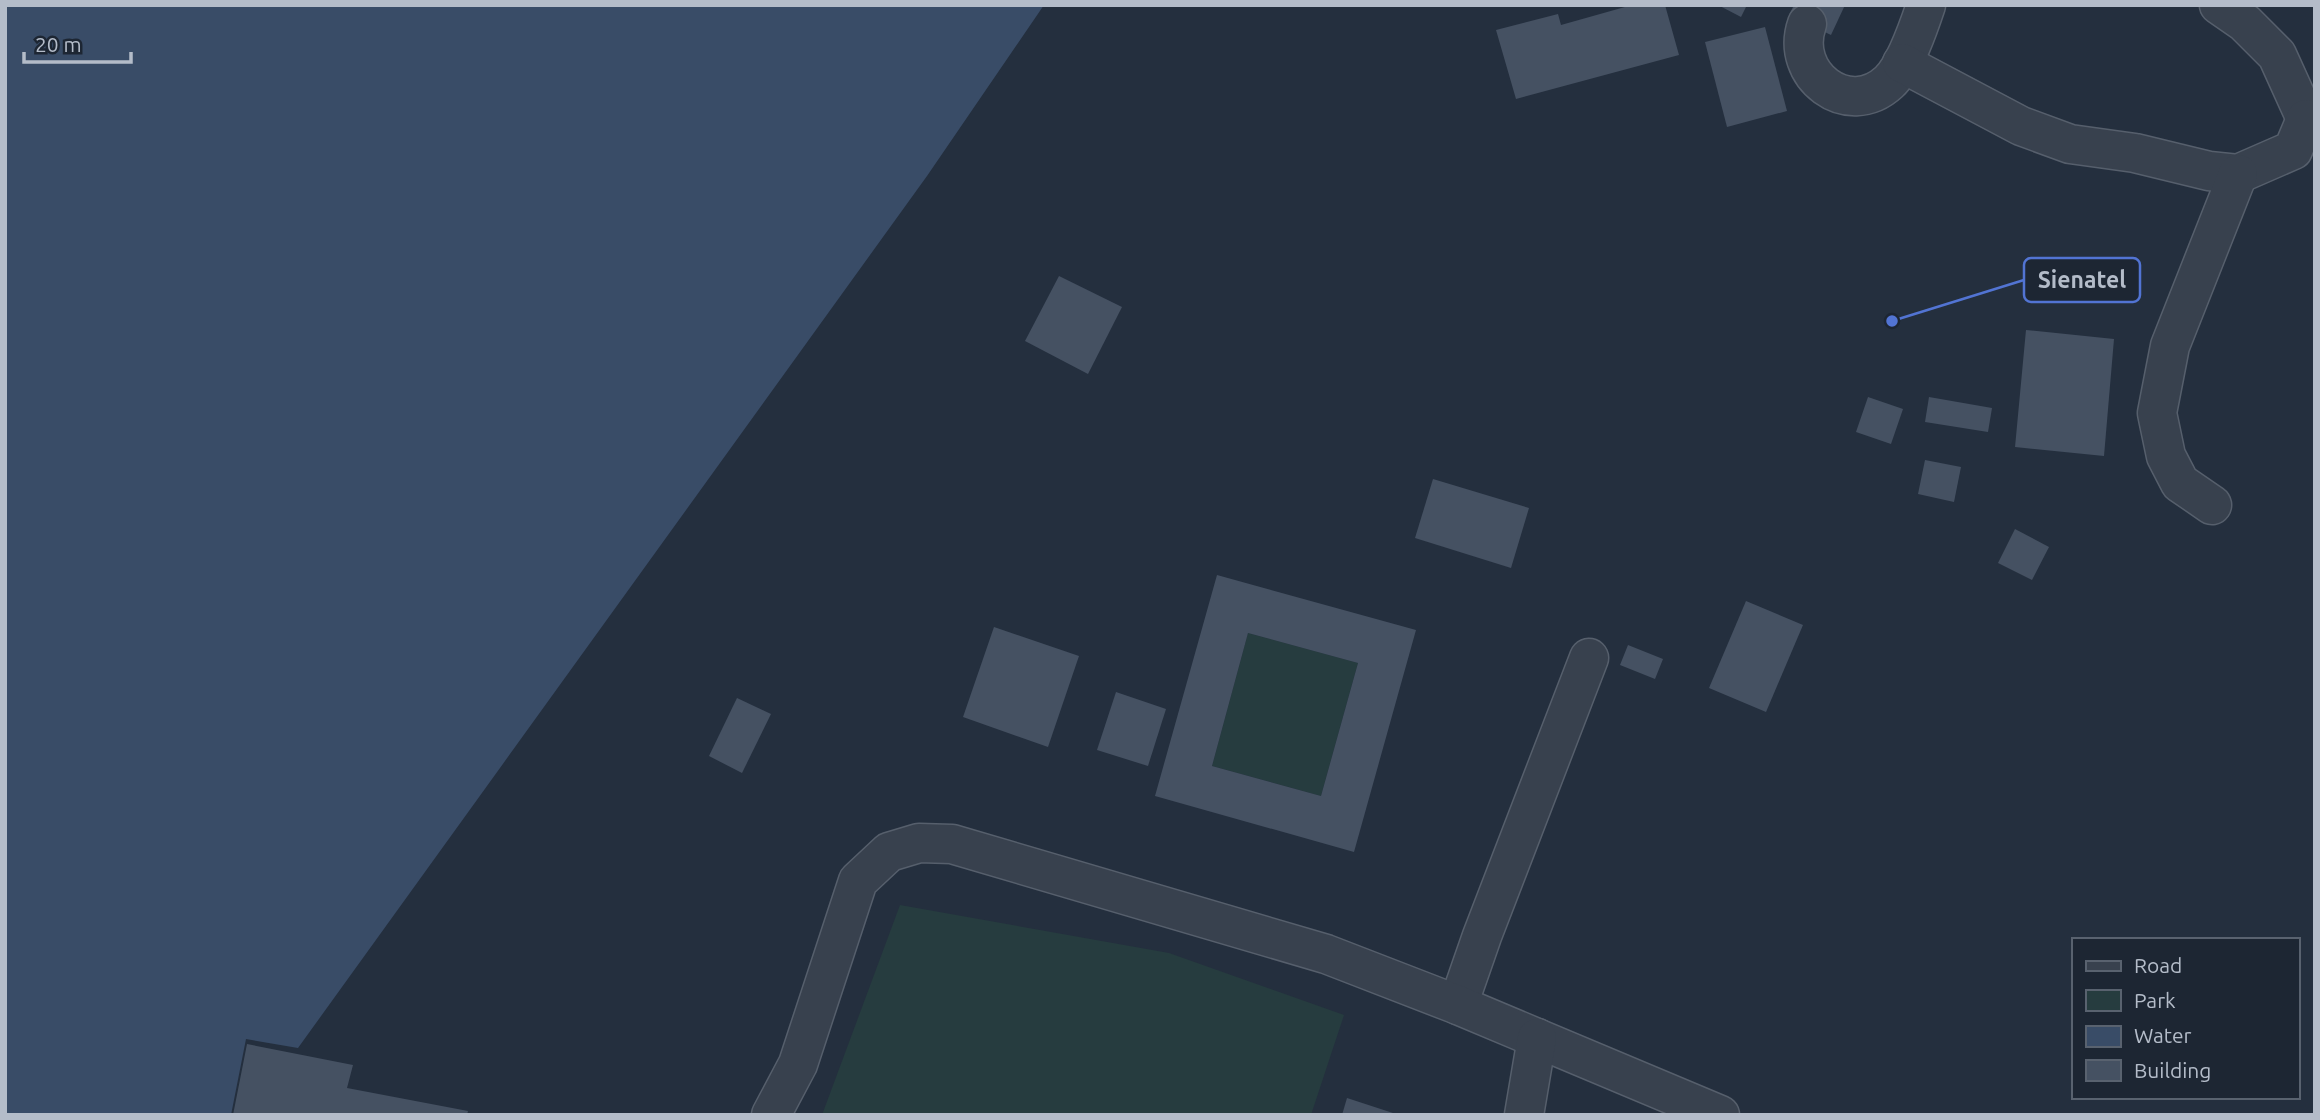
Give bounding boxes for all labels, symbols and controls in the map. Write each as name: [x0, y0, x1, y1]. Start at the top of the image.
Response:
scale bar: [24, 21, 131, 65]
text: 20 m: [35, 32, 82, 56]
callout: Sienatel: [2024, 258, 2140, 302]
text: Sienatel: [2038, 267, 2126, 292]
legend: [2072, 938, 2299, 1099]
text: Road: [2134, 953, 2182, 977]
text: Park: [2134, 988, 2176, 1012]
text: Water: [2134, 1023, 2192, 1047]
text: Building: [2134, 1058, 2211, 1082]

